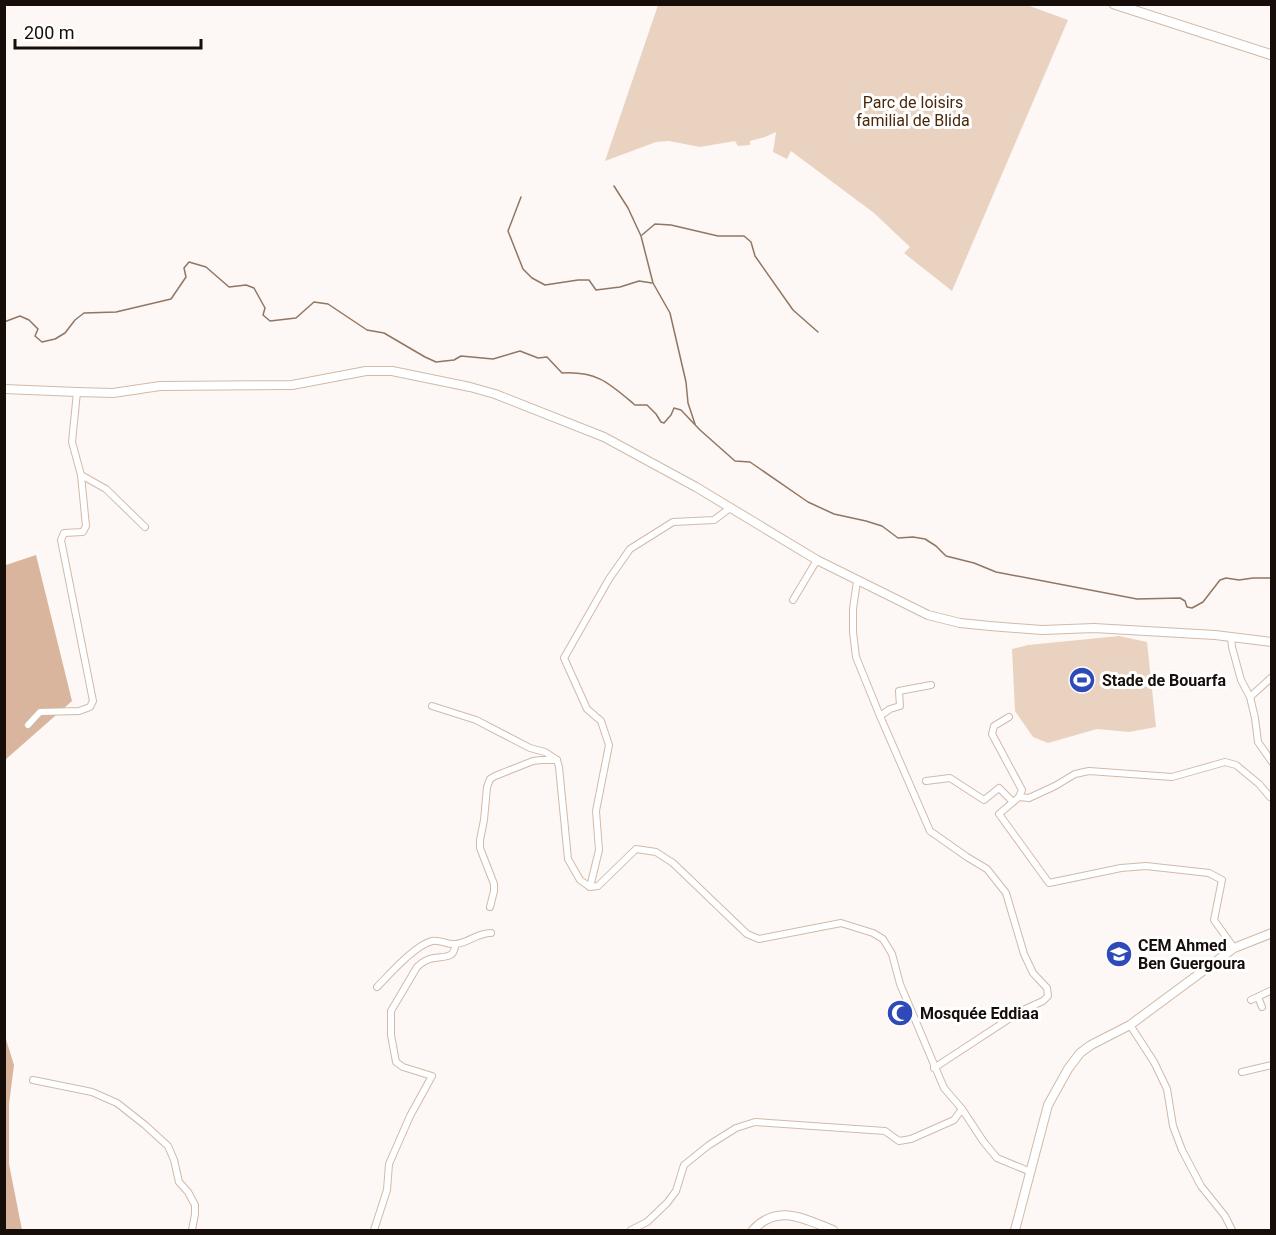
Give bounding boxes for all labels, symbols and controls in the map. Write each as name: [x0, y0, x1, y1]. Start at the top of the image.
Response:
scale bar: [15, 12, 201, 50]
text: 200 m: [24, 22, 75, 43]
park label: Parc de loisirs familial de Blida: [856, 93, 970, 130]
sports icon: Stade de Bouarfa: [1067, 665, 1097, 695]
place label: Stade de Bouarfa: [1102, 671, 1227, 690]
place label: CEM Ahmed Ben Guergoura: [1138, 936, 1246, 973]
school or university icon: CEM Ahmed Ben Guergoura: [1104, 939, 1134, 969]
mosque icon: Mosquée Eddiaa: [885, 998, 915, 1028]
place label: Mosquée Eddiaa: [920, 1004, 1039, 1023]

